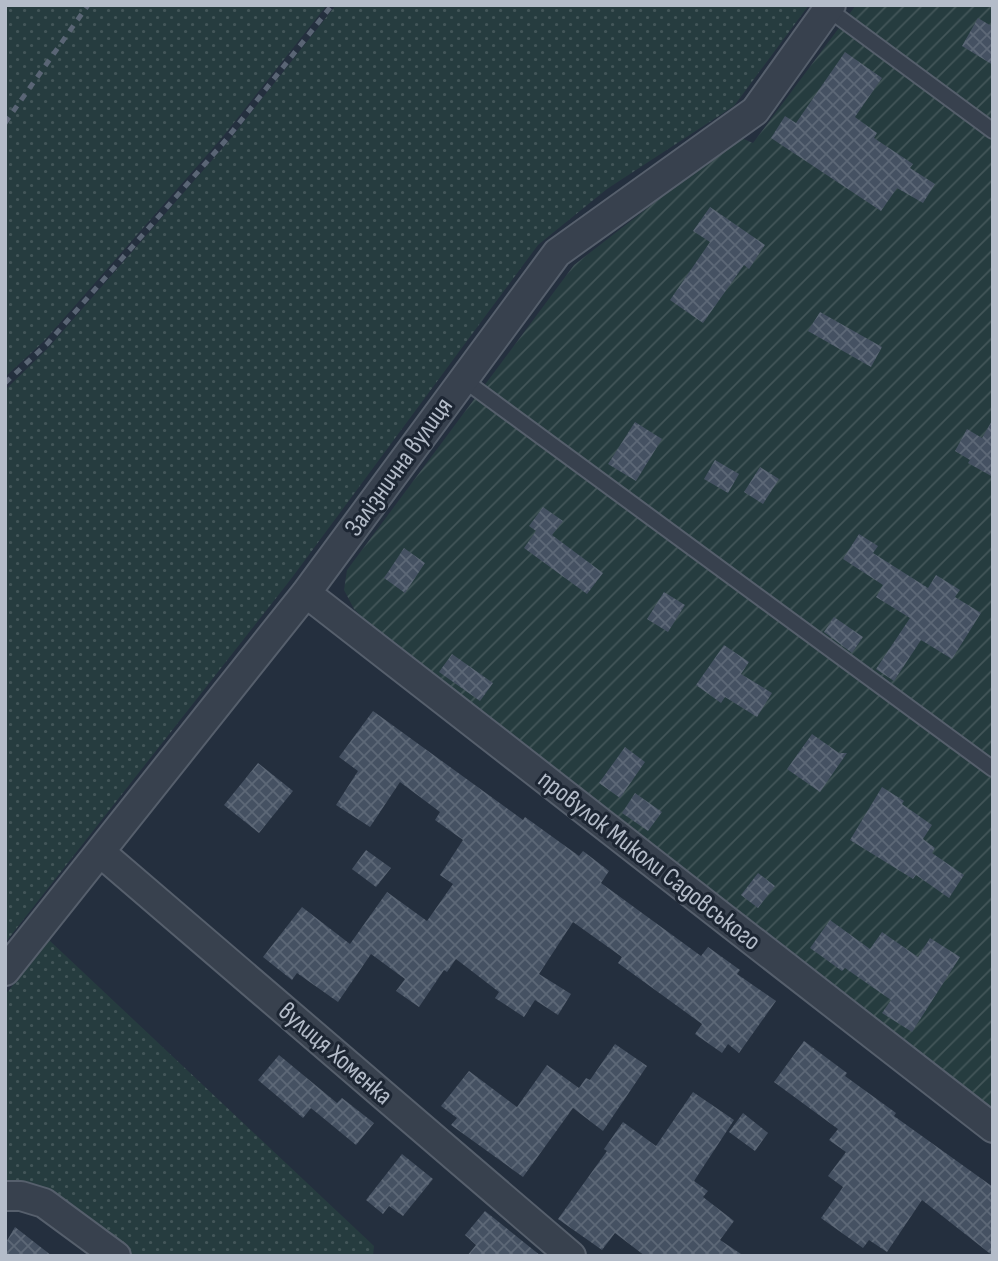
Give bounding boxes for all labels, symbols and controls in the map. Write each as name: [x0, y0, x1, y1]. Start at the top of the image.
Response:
street label: Залізнична вулиця: [338, 392, 460, 542]
street label: провулок Миколи Садовського: [532, 764, 766, 958]
street label: вулиця Хоменка: [272, 996, 398, 1112]

